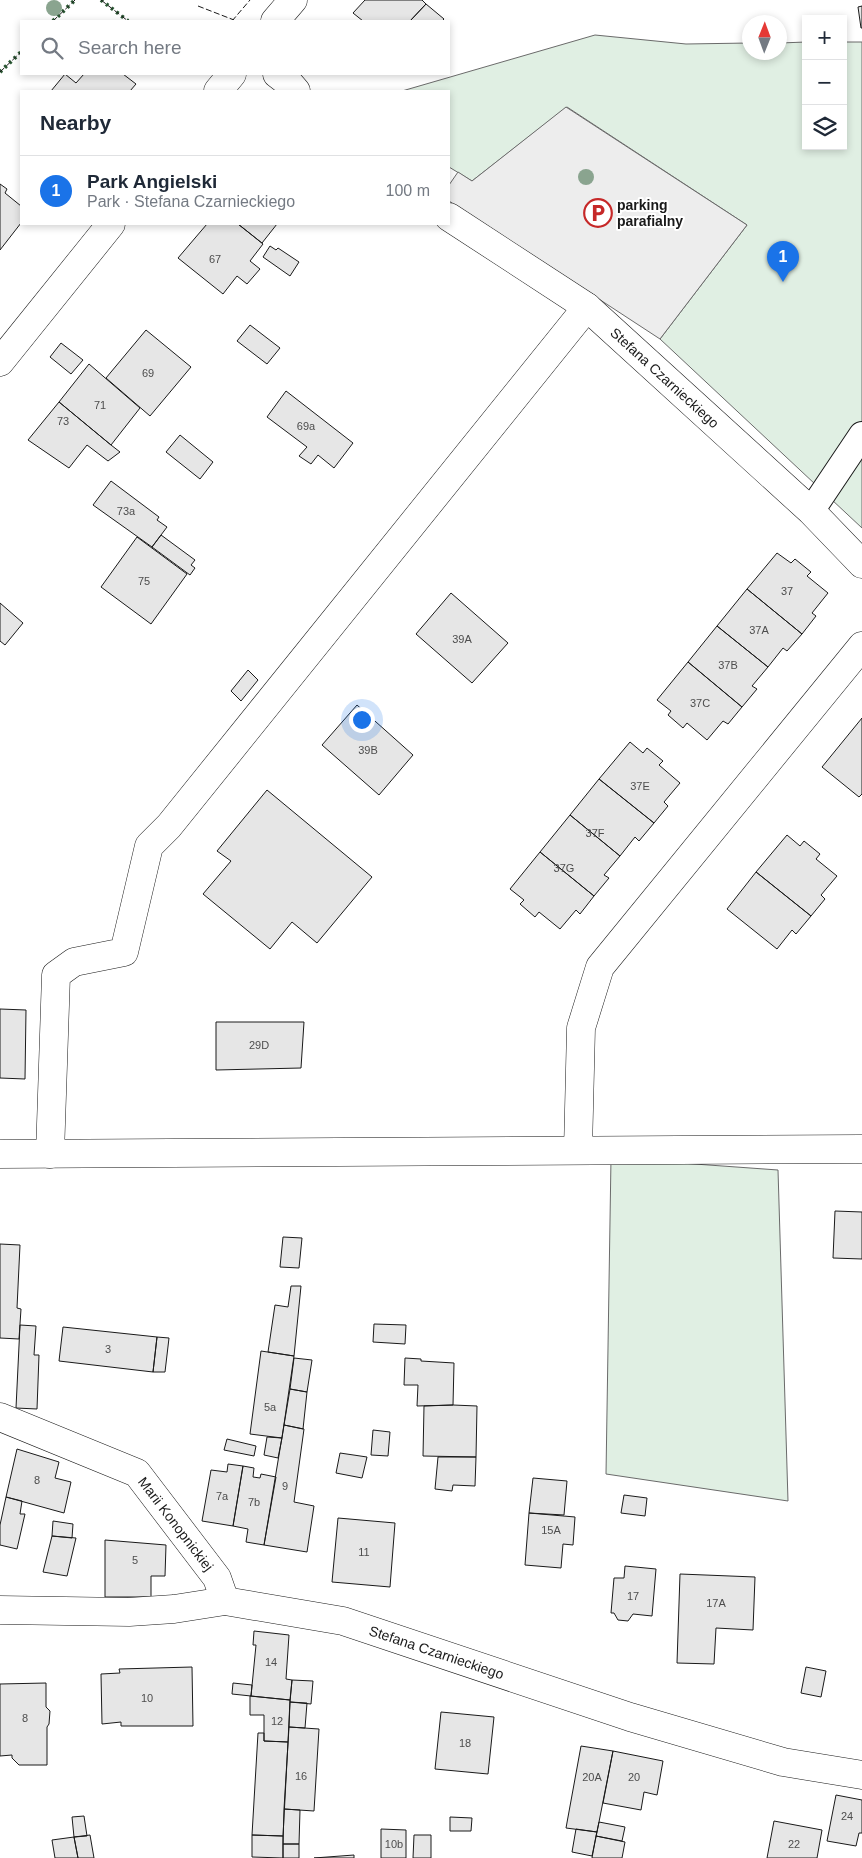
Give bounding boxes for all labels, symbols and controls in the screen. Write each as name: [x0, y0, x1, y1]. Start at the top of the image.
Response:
north arrow: [742, 15, 787, 60]
map controls: [802, 15, 847, 150]
button: +: [802, 15, 847, 60]
search box: [20, 20, 450, 75]
icon: search: [38, 34, 66, 62]
text: Search here: [78, 37, 182, 58]
button: −: [802, 60, 847, 105]
button: layers: [802, 105, 847, 150]
text: Nearby: [40, 111, 111, 134]
text: Park Angielski: [87, 171, 217, 192]
text: 1: [52, 182, 60, 199]
text: 100 m: [386, 182, 430, 199]
text: Park · Stefana Czarnieckiego: [87, 193, 295, 210]
place label: parking parafialny: [617, 197, 683, 229]
parking icon: parking parafialny: [583, 198, 613, 228]
pin: 1: [767, 241, 799, 282]
house number: 67: [209, 253, 221, 265]
street label: Stefana Czarnieckiego: [607, 324, 722, 431]
house number: 69: [142, 367, 154, 379]
house number: 71: [94, 399, 106, 411]
house number: 73: [57, 415, 69, 427]
house number: 69a: [297, 420, 316, 432]
house number: 73a: [117, 505, 136, 517]
house number: 75: [138, 575, 150, 587]
house number: 37: [781, 585, 793, 597]
house number: 37A: [749, 624, 769, 636]
house number: 39A: [452, 633, 472, 645]
house number: 37B: [718, 659, 738, 671]
house number: 37C: [690, 697, 710, 709]
your location: [349, 707, 375, 733]
house number: 39B: [358, 744, 378, 756]
house number: 37E: [630, 780, 650, 792]
house number: 37F: [586, 827, 605, 839]
house number: 37G: [554, 862, 574, 874]
house number: 29D: [249, 1039, 269, 1051]
house number: 3: [105, 1343, 111, 1355]
house number: 5a: [264, 1401, 277, 1413]
house number: 8: [34, 1474, 40, 1486]
street label: Marii Konopnickiej: [135, 1474, 217, 1574]
house number: 9: [282, 1480, 288, 1492]
house number: 7a: [216, 1490, 229, 1502]
house number: 7b: [248, 1496, 260, 1508]
house number: 15A: [541, 1524, 561, 1536]
house number: 11: [358, 1546, 370, 1558]
house number: 5: [132, 1554, 138, 1566]
house number: 17: [627, 1590, 639, 1602]
house number: 17A: [706, 1597, 726, 1609]
street label: Stefana Czarnieckiego: [367, 1622, 506, 1682]
house number: 14: [265, 1656, 277, 1668]
house number: 10: [141, 1692, 153, 1704]
house number: 8: [22, 1712, 28, 1724]
house number: 12: [271, 1715, 283, 1727]
house number: 18: [459, 1737, 471, 1749]
house number: 16: [295, 1770, 307, 1782]
house number: 20A: [582, 1771, 602, 1783]
house number: 20: [628, 1771, 640, 1783]
house number: 24: [841, 1810, 853, 1822]
house number: 10b: [385, 1838, 403, 1850]
house number: 22: [788, 1838, 800, 1850]

